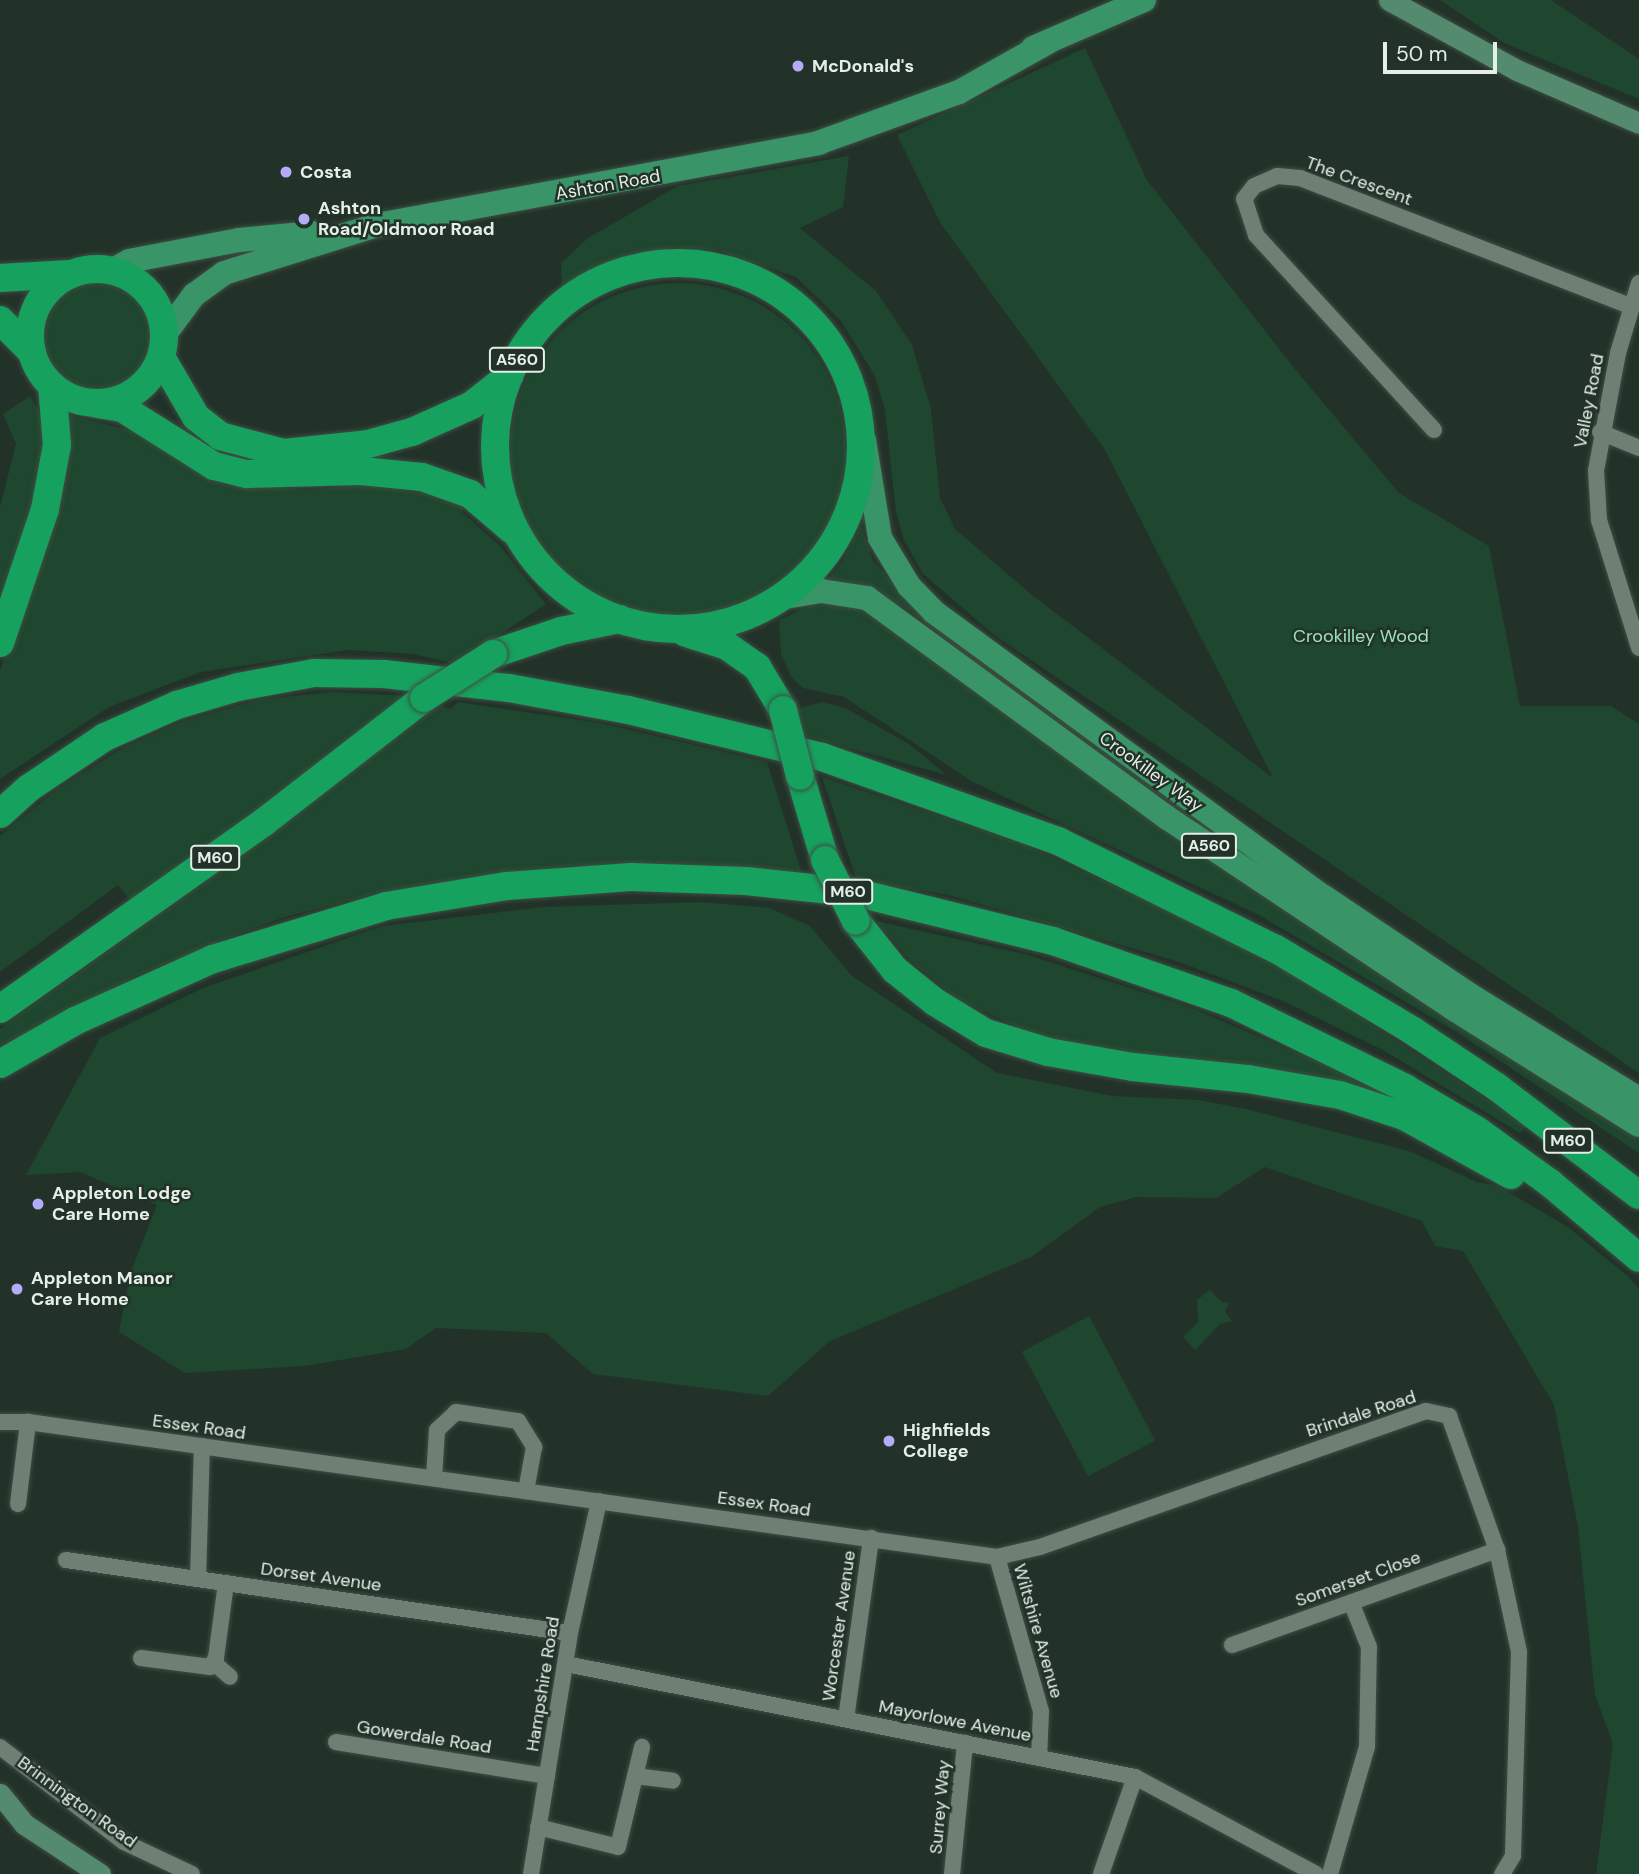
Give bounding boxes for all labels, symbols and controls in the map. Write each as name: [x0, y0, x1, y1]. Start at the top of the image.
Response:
scale bar: [1387, 28, 1501, 72]
text: 50 m: [1396, 40, 1447, 68]
place label: McDonald's: [812, 55, 914, 77]
marker: McDonald's: [790, 58, 806, 74]
street label: The Crescent: [1303, 152, 1415, 210]
place label: Costa: [300, 161, 352, 183]
marker: Costa: [278, 164, 294, 180]
street label: Ashton Road: [554, 165, 662, 205]
place label: Ashton Road/Oldmoor Road: [318, 198, 495, 241]
marker: Ashton Road/Oldmoor Road: [296, 211, 312, 227]
road number: A560: [487, 348, 547, 372]
street label: Valley Road: [1569, 352, 1609, 450]
park label: Crookilley Wood: [1293, 625, 1429, 647]
street label: Crookilley Way: [1095, 727, 1207, 817]
road number: A560: [1179, 834, 1239, 859]
road number: M60: [189, 846, 241, 870]
road number: M60: [822, 880, 874, 904]
road number: M60: [1542, 1128, 1594, 1154]
place label: Appleton Lodge Care Home: [52, 1183, 191, 1226]
marker: Appleton Lodge Care Home: [30, 1196, 46, 1212]
place label: Appleton Manor Care Home: [31, 1268, 173, 1310]
marker: Appleton Manor Care Home: [9, 1281, 25, 1297]
street label: Brindale Road: [1303, 1386, 1419, 1442]
street label: Essex Road: [151, 1410, 247, 1444]
place label: Highfields College: [903, 1420, 991, 1462]
marker: Highfields College: [881, 1433, 897, 1449]
street label: Essex Road: [716, 1487, 812, 1521]
street label: Somerset Close: [1292, 1546, 1424, 1612]
street label: Worcester Avenue: [818, 1549, 860, 1703]
street label: Dorset Avenue: [259, 1558, 383, 1596]
street label: Wiltshire Avenue: [1008, 1561, 1068, 1701]
street label: Hampshire Road: [522, 1615, 564, 1753]
street label: Mayorlowe Avenue: [877, 1696, 1033, 1746]
street label: Gowerdale Road: [355, 1716, 493, 1758]
street label: Brinnington Road: [13, 1752, 141, 1852]
street label: Surrey Way: [925, 1759, 955, 1855]

